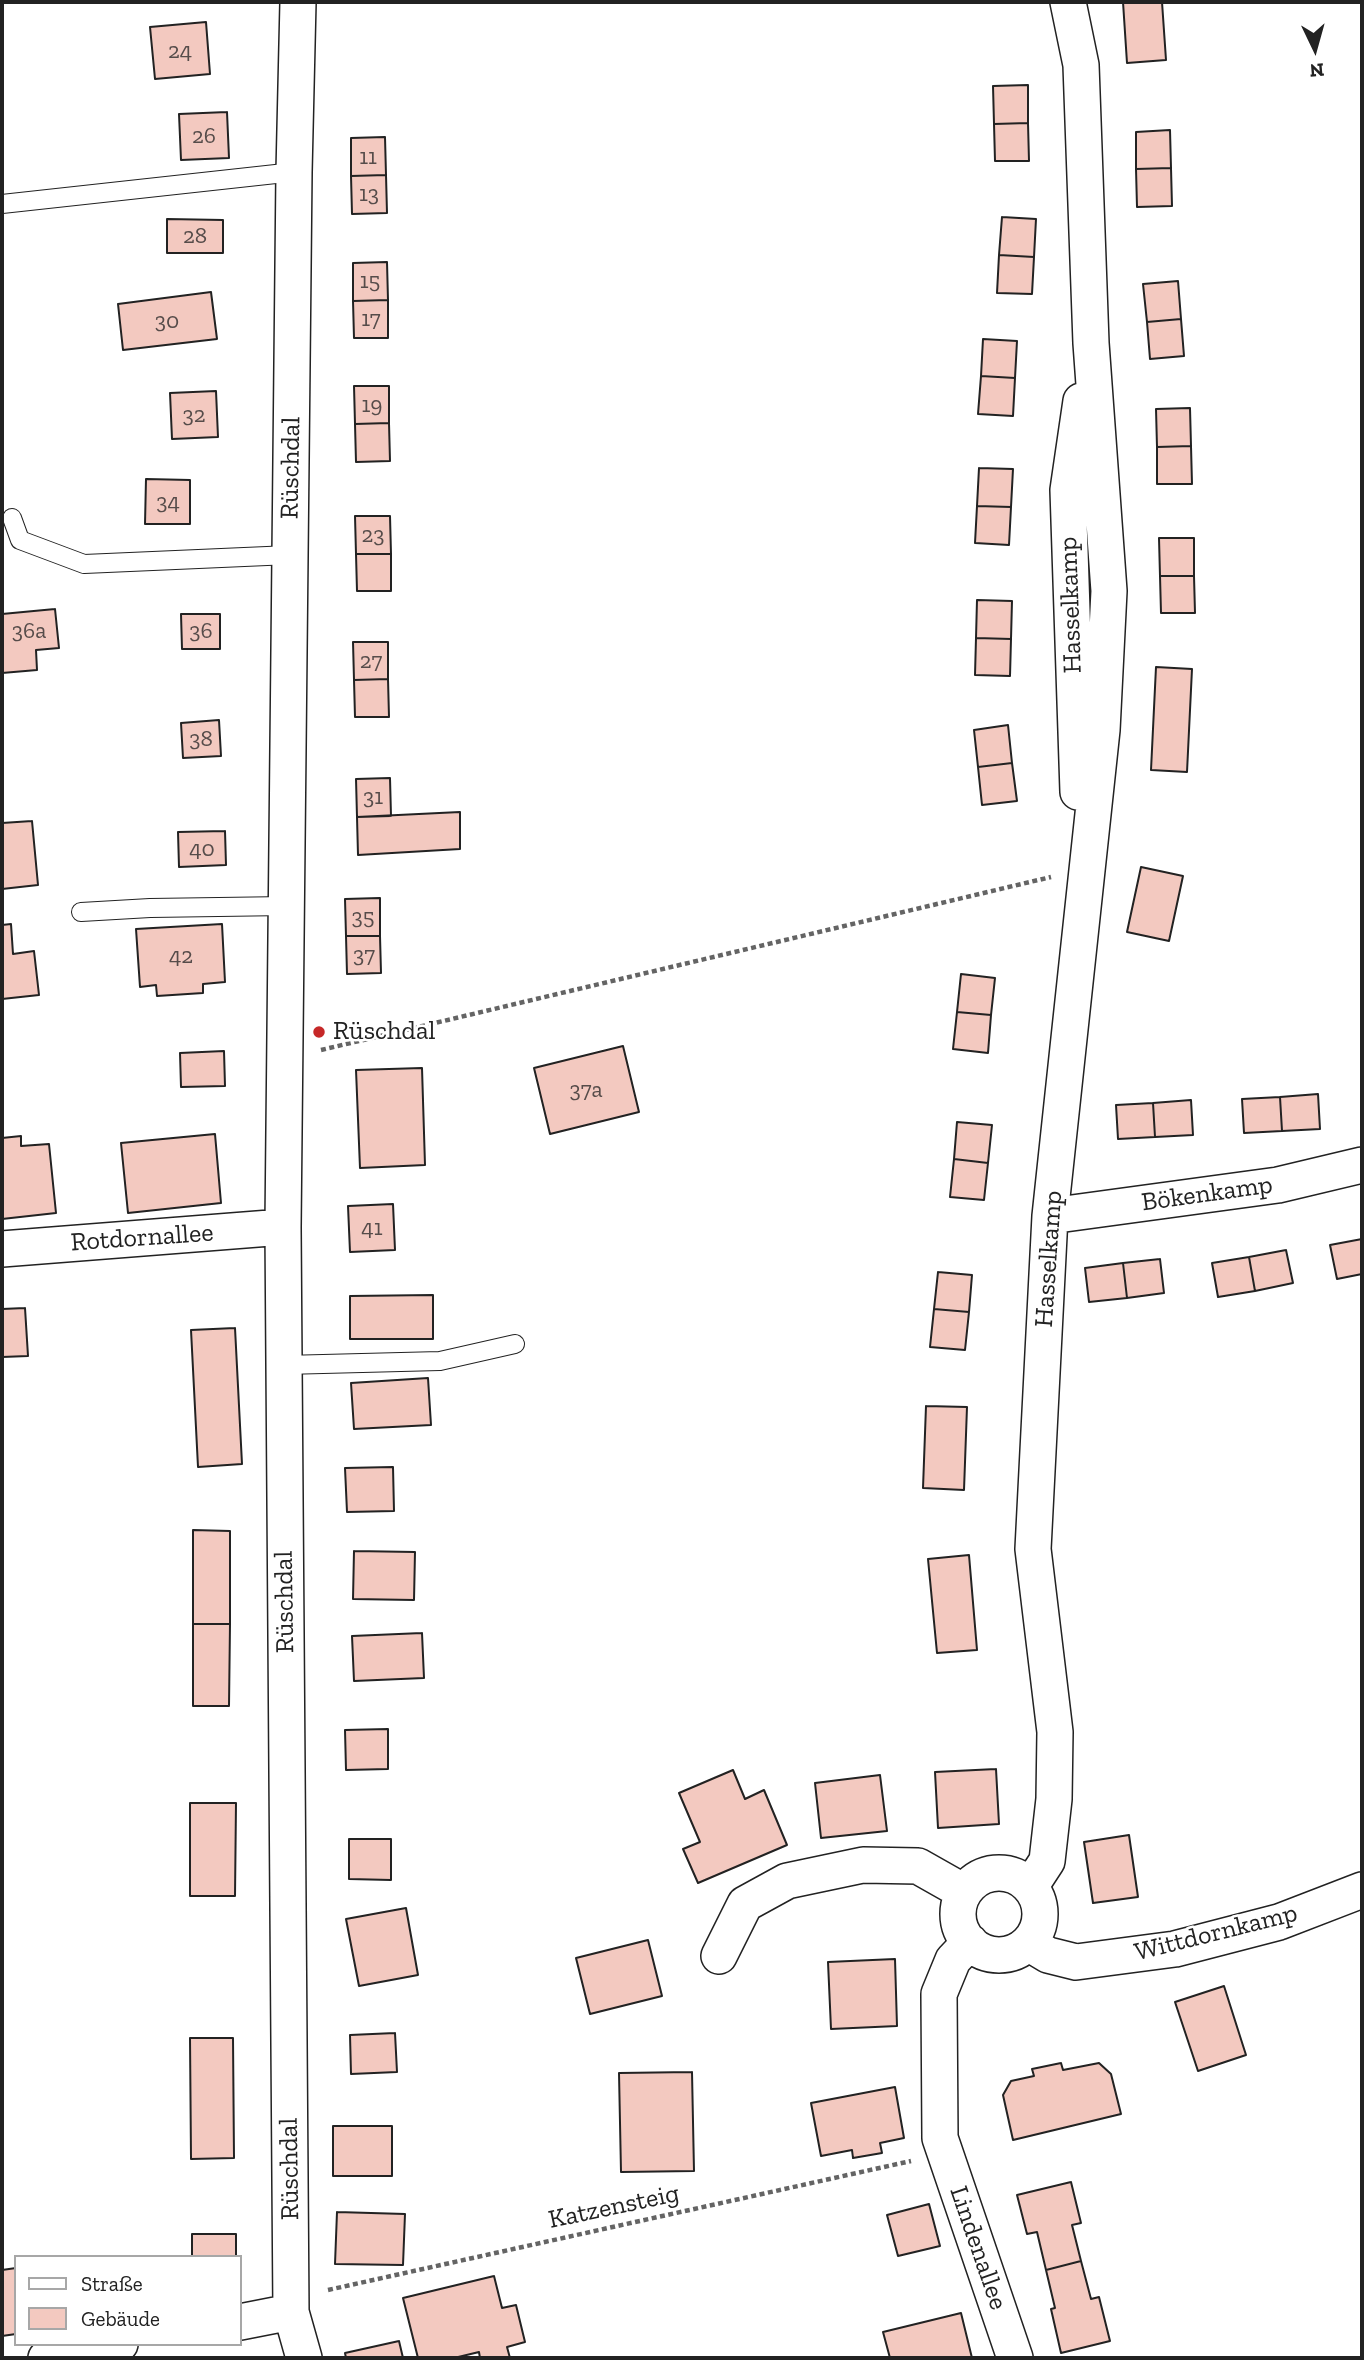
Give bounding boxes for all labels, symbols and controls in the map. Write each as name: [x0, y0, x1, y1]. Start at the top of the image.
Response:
north arrow: [1280, 14, 1350, 84]
house number: 24: [168, 37, 192, 65]
text: N: [1309, 58, 1325, 83]
house number: 26: [192, 122, 216, 150]
house number: 11: [359, 143, 377, 171]
house number: 13: [359, 180, 379, 208]
house number: 28: [183, 222, 207, 250]
house number: 15: [360, 267, 380, 295]
house number: 17: [361, 305, 381, 333]
house number: 30: [155, 307, 179, 335]
house number: 19: [361, 391, 383, 419]
house number: 32: [182, 401, 206, 429]
street label: Rüschdal: [275, 417, 307, 519]
house number: 34: [156, 488, 180, 516]
house number: 23: [361, 521, 385, 549]
street label: Hasselkamp: [1053, 536, 1089, 674]
house number: 36a: [12, 617, 46, 645]
house number: 36: [189, 617, 213, 645]
house number: 27: [360, 647, 382, 675]
house number: 38: [189, 725, 213, 753]
house number: 31: [363, 783, 383, 811]
house number: 40: [189, 835, 215, 863]
house number: 35: [351, 903, 375, 931]
house number: 37: [353, 941, 375, 969]
house number: 42: [169, 942, 193, 970]
place label: Rüschdal: [333, 1016, 435, 1048]
marker: Rüschdal: [311, 1024, 327, 1040]
house number: 37a: [569, 1076, 603, 1104]
street label: Bökenkamp: [1139, 1169, 1275, 1219]
street label: Hasselkamp: [1029, 1190, 1069, 1328]
house number: 41: [361, 1214, 383, 1242]
street label: Rotdornallee: [70, 1217, 214, 1259]
street label: Rüschdal: [269, 1551, 301, 1653]
street label: Wittdornkamp: [1131, 1898, 1301, 1968]
street label: Rüschdal: [274, 2118, 306, 2220]
street label: Katzensteig: [546, 2178, 682, 2236]
street label: Lindenallee: [942, 2182, 1014, 2314]
legend: [14, 2255, 242, 2346]
text: Straße: [81, 2271, 143, 2296]
text: Gebäude: [81, 2306, 160, 2331]

